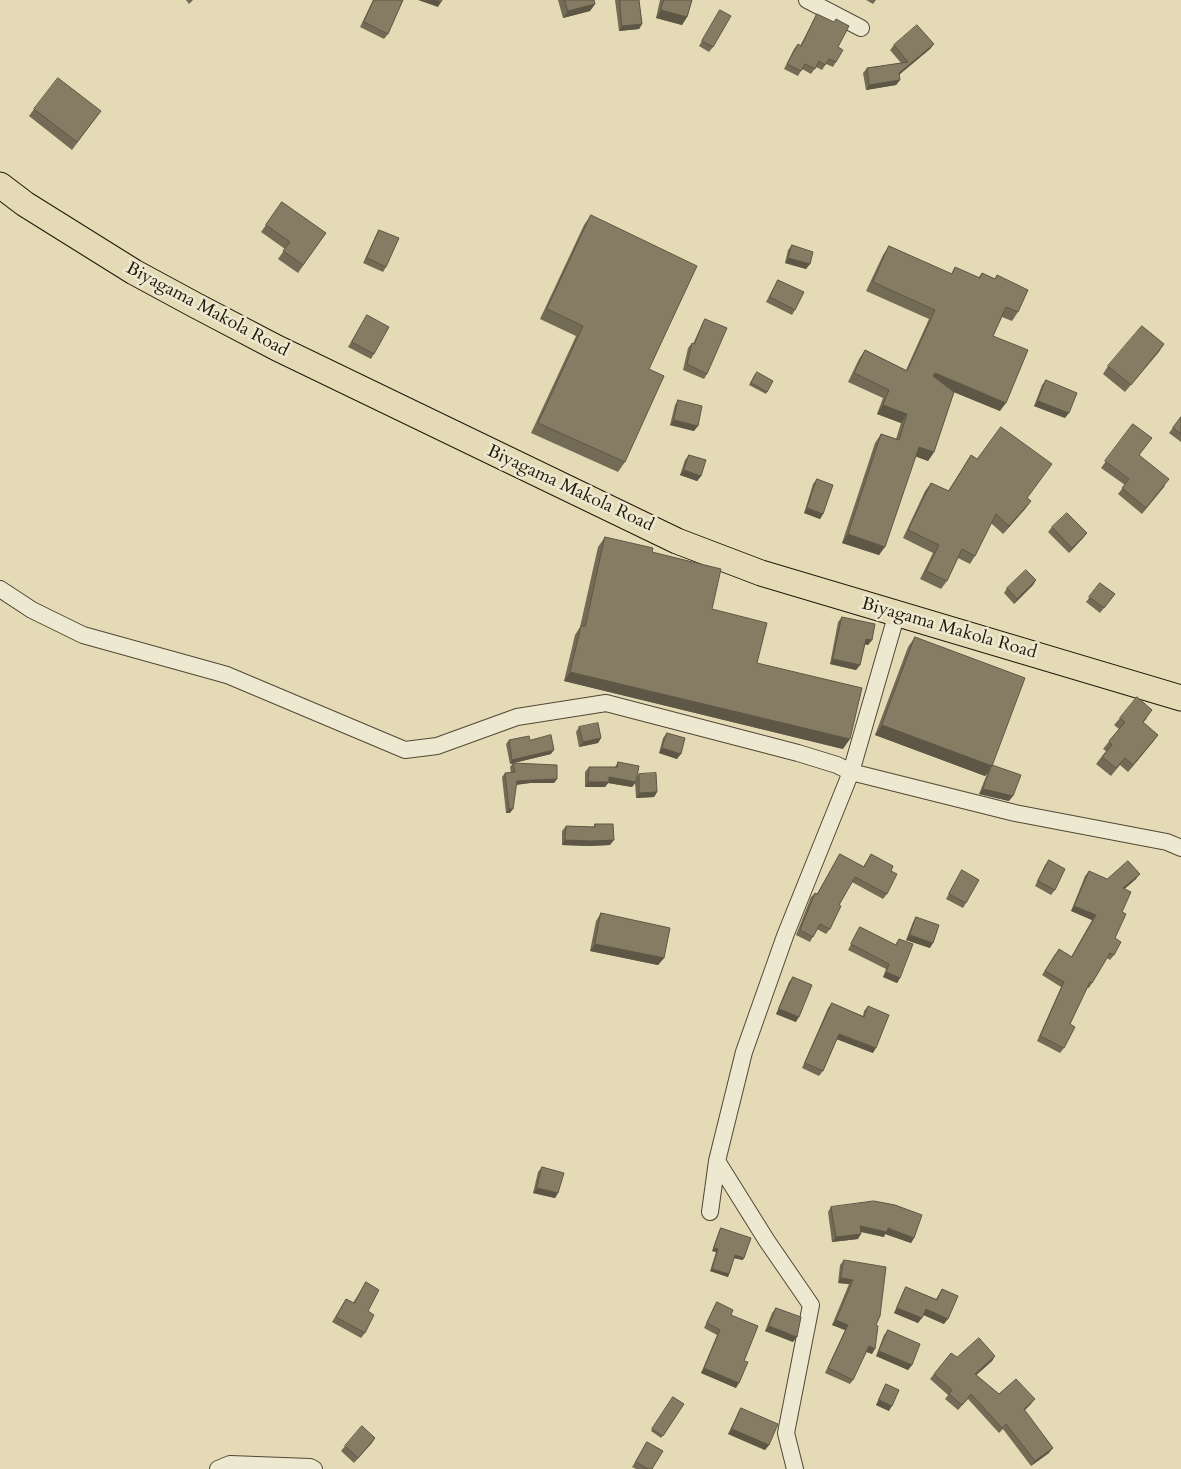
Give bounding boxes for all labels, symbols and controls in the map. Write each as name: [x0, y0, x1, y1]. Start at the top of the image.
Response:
street label: Biyagama Makola Road: [122, 258, 292, 362]
street label: Biyagama Makola Road: [483, 441, 657, 537]
street label: Biyagama Makola Road: [859, 594, 1039, 664]

